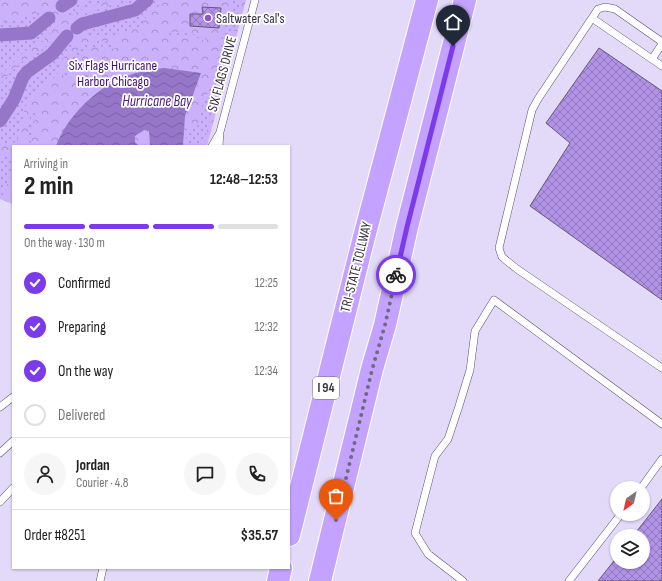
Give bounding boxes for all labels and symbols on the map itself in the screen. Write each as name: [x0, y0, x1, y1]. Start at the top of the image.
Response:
pin: [436, 5, 470, 46]
place label: Saltwater Sal's: [216, 10, 285, 27]
marker: Saltwater Sal's: [203, 13, 213, 23]
street label: SIX FLAGS DRIVE: [204, 34, 240, 113]
park label: Six Flags Hurricane Harbor Chicago: [69, 57, 157, 90]
water label: Hurricane Bay: [122, 92, 193, 111]
street label: TRI-STATE TOLLWAY: [337, 220, 375, 314]
courier: [376, 255, 416, 295]
road number: I 94: [313, 377, 339, 399]
pin: [319, 479, 353, 520]
north arrow: [610, 481, 650, 521]

